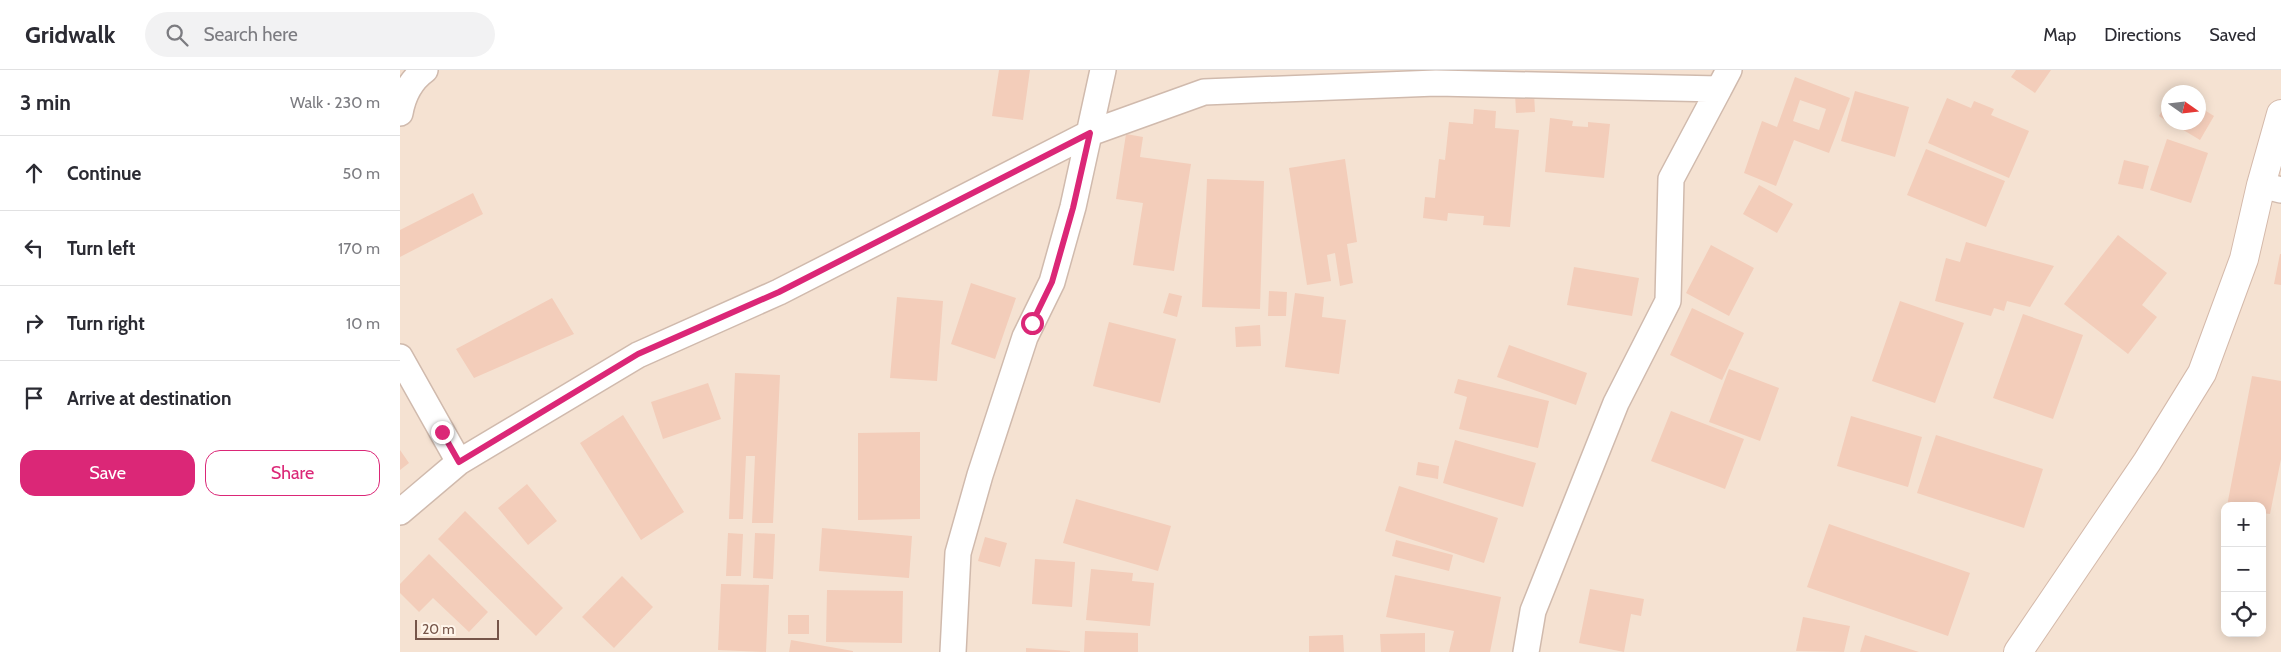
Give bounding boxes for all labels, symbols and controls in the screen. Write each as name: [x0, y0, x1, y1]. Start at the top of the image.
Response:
search box: [145, 12, 495, 57]
text: Gridwalk: [25, 20, 115, 49]
icon: search: [163, 21, 191, 49]
text: Search here: [203, 23, 298, 46]
text: Map: [2043, 24, 2076, 46]
text: Directions: [2104, 24, 2181, 46]
text: Saved: [2209, 24, 2256, 46]
north arrow: [2161, 85, 2206, 130]
text: 3 min: [20, 90, 71, 115]
text: Walk · 230 m: [290, 93, 380, 112]
icon: ahead: [20, 159, 48, 187]
text: Continue: [67, 162, 141, 185]
text: 50 m: [343, 164, 380, 183]
icon: left: [20, 234, 48, 262]
text: Turn left: [67, 237, 135, 260]
text: 170 m: [338, 239, 380, 258]
icon: right: [20, 309, 48, 337]
text: Turn right: [67, 312, 145, 335]
route start: [1021, 312, 1044, 335]
text: 10 m: [346, 314, 380, 333]
icon: arrive: [20, 384, 48, 412]
text: Arrive at destination: [67, 387, 231, 410]
route end: [431, 421, 454, 444]
button: Save: [20, 450, 195, 496]
button: Share: [205, 450, 380, 496]
map controls: [2221, 502, 2266, 637]
button: +: [2221, 502, 2266, 547]
button: −: [2221, 547, 2266, 592]
button: locate: [2221, 592, 2266, 637]
scale bar: [415, 617, 499, 640]
text: 20 m: [422, 620, 455, 638]

